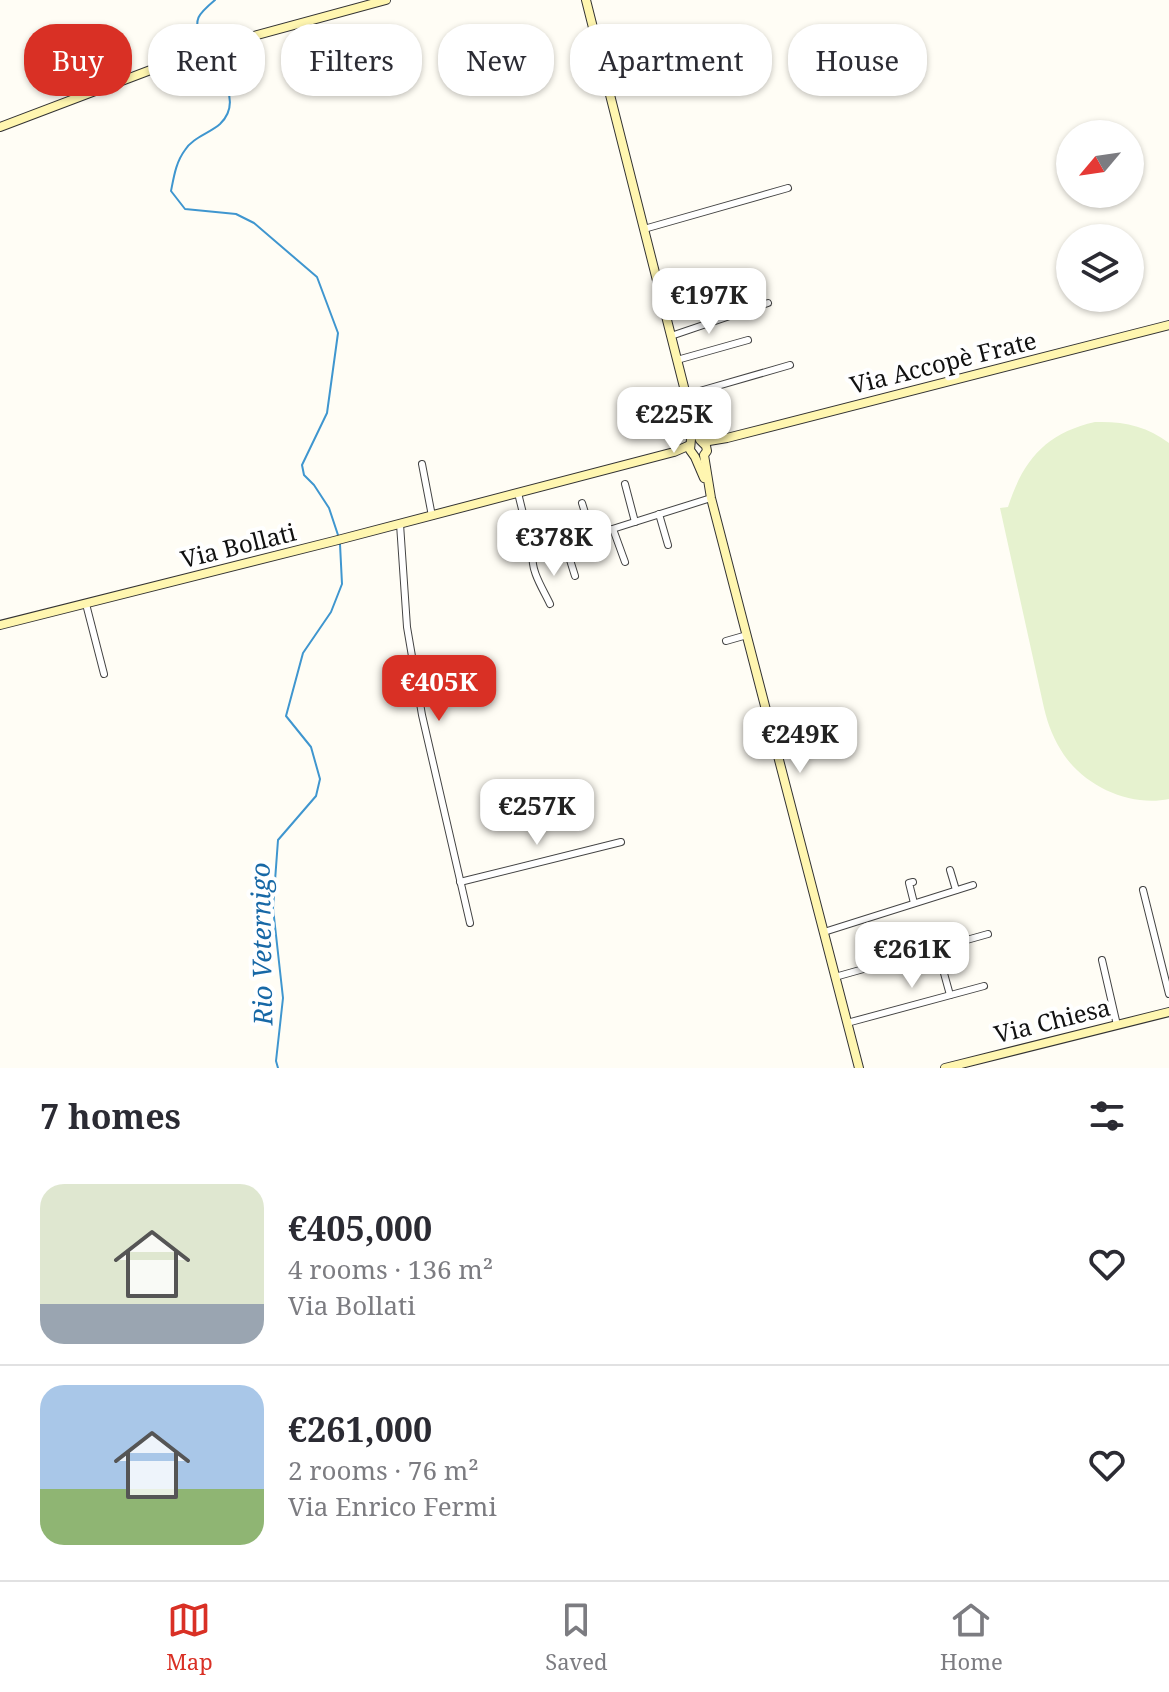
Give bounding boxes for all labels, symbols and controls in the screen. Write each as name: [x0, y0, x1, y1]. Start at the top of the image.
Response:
chip: Buy: [24, 24, 132, 96]
chip: Rent: [148, 24, 265, 96]
chip: Filters: [281, 24, 422, 96]
chip: New: [438, 24, 554, 96]
chip: Apartment: [570, 24, 772, 96]
chip: House: [788, 24, 927, 96]
north arrow: [1056, 120, 1144, 208]
map controls: [1056, 120, 1144, 312]
button: layers: [1056, 224, 1144, 312]
pin: €197K: [653, 268, 765, 336]
text: €197K: [670, 276, 748, 312]
street label: Via Accopè Frate: [846, 323, 1040, 401]
pin: €225K: [618, 387, 730, 455]
text: €225K: [635, 395, 713, 431]
pin: €378K: [498, 510, 610, 578]
street label: Via Bollati: [177, 515, 299, 575]
text: €378K: [515, 518, 593, 554]
pin: €405K: [383, 655, 495, 723]
text: €405K: [400, 663, 478, 699]
pin: €249K: [744, 707, 856, 775]
text: €249K: [761, 715, 839, 751]
pin: €257K: [481, 779, 593, 847]
text: €257K: [498, 787, 576, 823]
water label: Rio Veternigo: [242, 862, 280, 1027]
pin: €261K: [856, 922, 968, 990]
text: €261K: [873, 930, 951, 966]
street label: Via Chiesa: [991, 990, 1113, 1050]
text: 7 homes: [40, 1093, 181, 1139]
icon: filters: [1085, 1094, 1129, 1138]
text: €405,000: [288, 1205, 432, 1251]
icon: home: [104, 1216, 200, 1312]
icon: heart: [1085, 1242, 1129, 1286]
text: 4 rooms · 136 m²: [288, 1251, 493, 1287]
text: Via Bollati: [288, 1287, 416, 1323]
text: €261,000: [288, 1406, 432, 1452]
icon: home: [104, 1417, 200, 1513]
icon: heart: [1085, 1443, 1129, 1487]
text: 2 rooms · 76 m²: [288, 1452, 479, 1488]
text: Via Enrico Fermi: [288, 1488, 497, 1524]
tab: Map: [166, 1598, 213, 1676]
tab: Saved: [545, 1598, 608, 1676]
tab: Home: [940, 1598, 1003, 1676]

